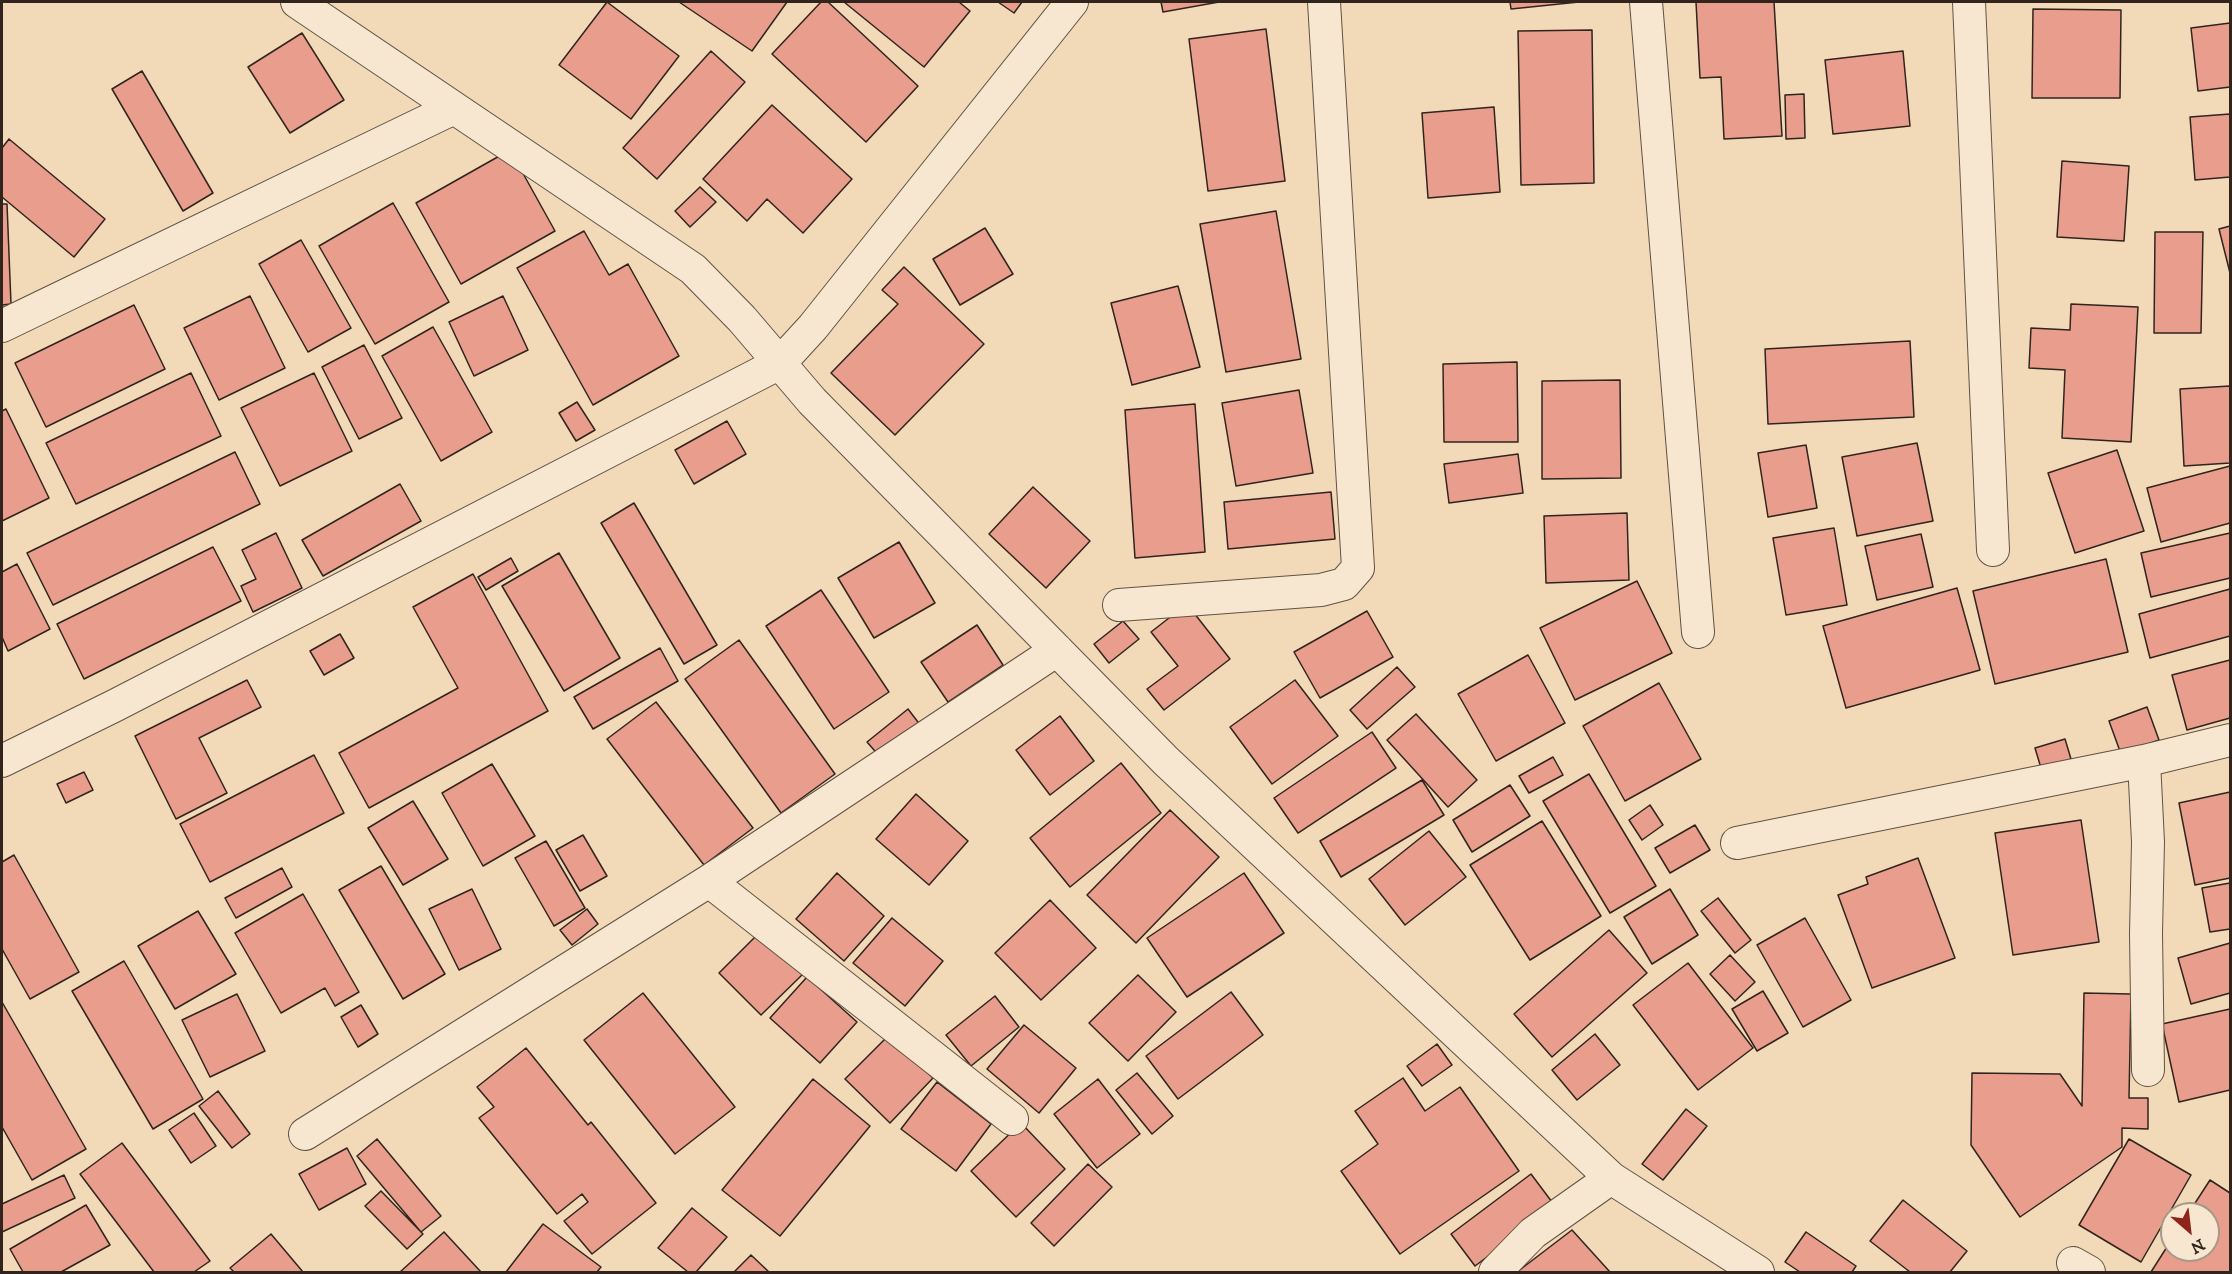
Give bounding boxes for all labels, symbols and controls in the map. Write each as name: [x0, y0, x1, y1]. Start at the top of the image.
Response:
north arrow: [2160, 1202, 2220, 1262]
text: N: [2187, 1234, 2208, 1258]

